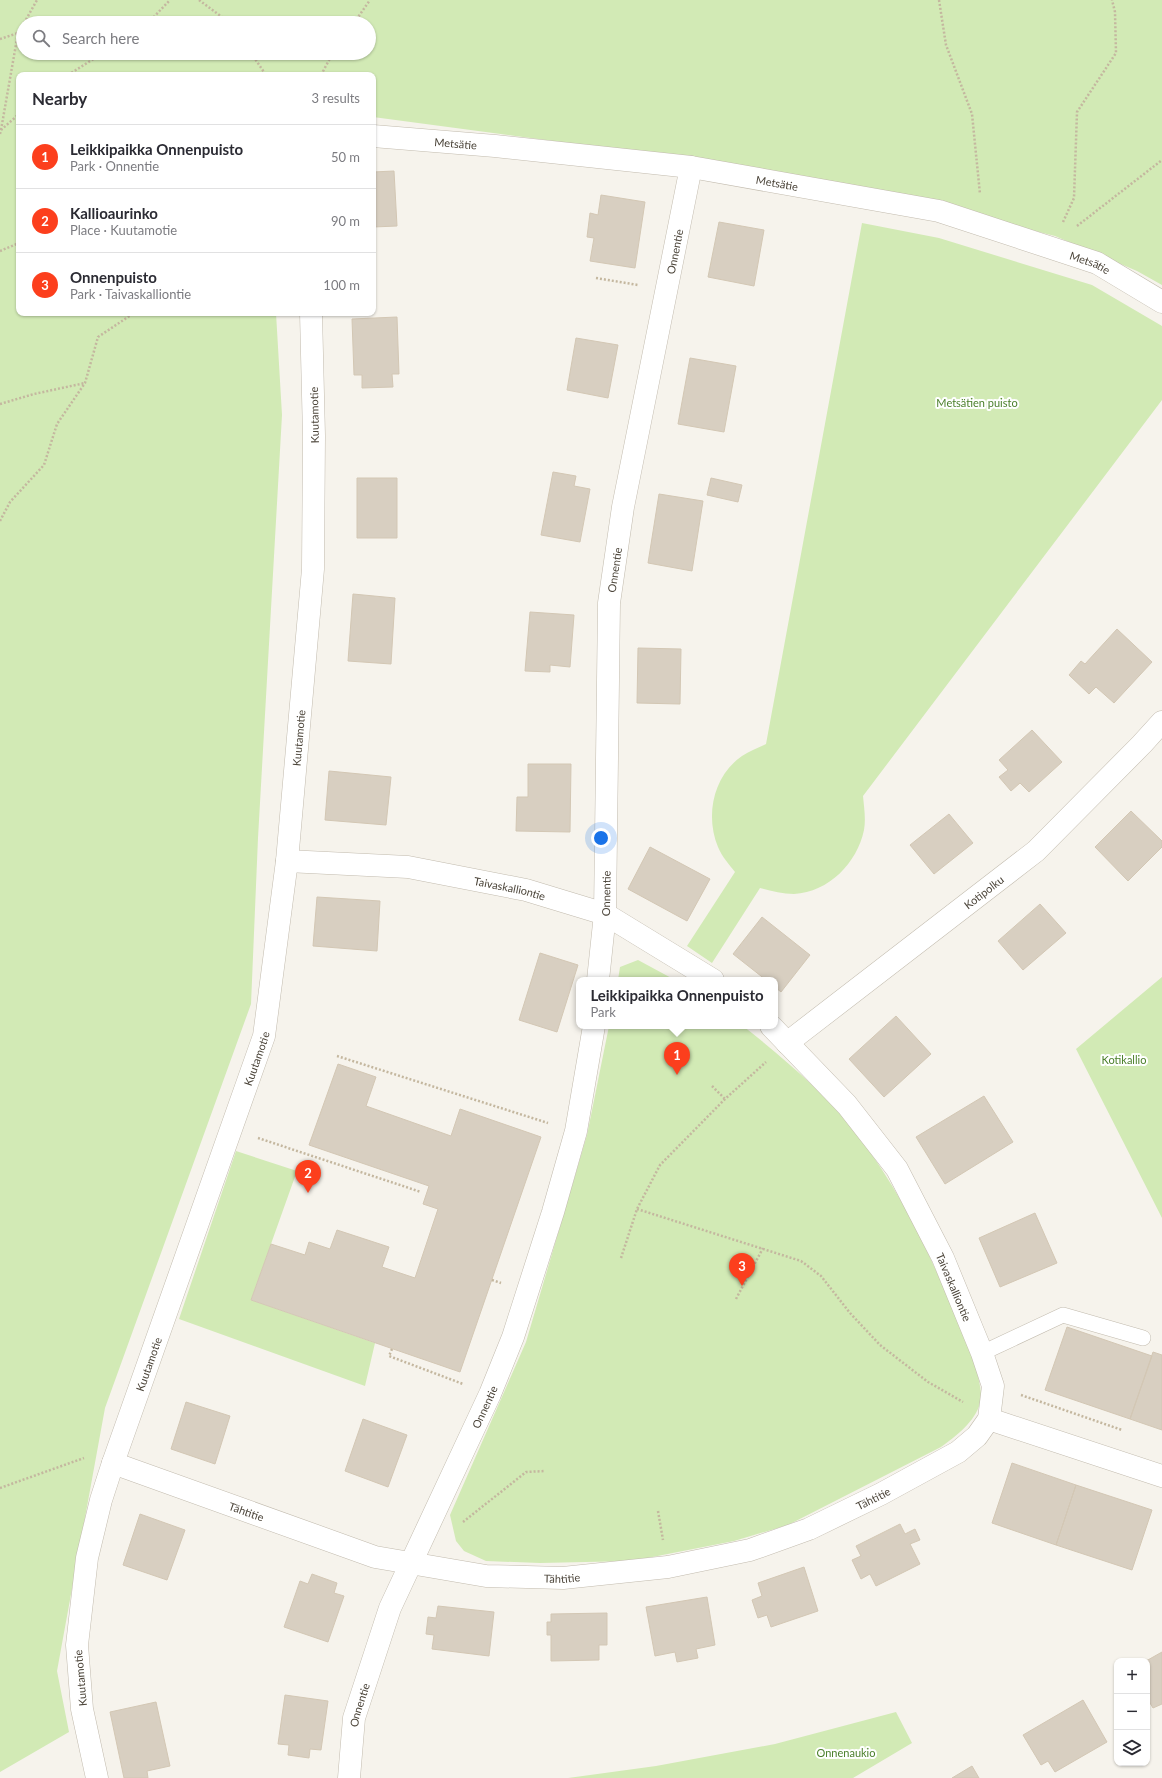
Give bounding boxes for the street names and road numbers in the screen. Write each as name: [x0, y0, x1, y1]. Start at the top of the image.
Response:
street label: Metsätie: [434, 135, 478, 151]
street label: Metsätie: [755, 172, 799, 192]
street label: Onnentie: [663, 228, 685, 275]
street label: Metsätie: [1068, 248, 1113, 276]
street label: Kuutamotie: [307, 386, 321, 443]
street label: Onnentie: [604, 546, 624, 593]
street label: Kuutamotie: [289, 709, 307, 767]
street label: Onnentie: [598, 870, 612, 916]
street label: Kotipolku: [961, 872, 1006, 911]
street label: Taivaskalliontie: [473, 874, 547, 902]
street label: Kuutamotie: [240, 1031, 271, 1087]
street label: Taivaskalliontie: [934, 1251, 974, 1323]
street label: Kuutamotie: [132, 1335, 164, 1393]
street label: Onnentie: [468, 1383, 499, 1430]
street label: Tähtitie: [854, 1484, 892, 1512]
street label: Tähtitie: [227, 1499, 266, 1523]
street label: Tähtitie: [544, 1570, 581, 1585]
street label: Kuutamotie: [71, 1649, 89, 1707]
street label: Onnentie: [347, 1681, 372, 1727]

